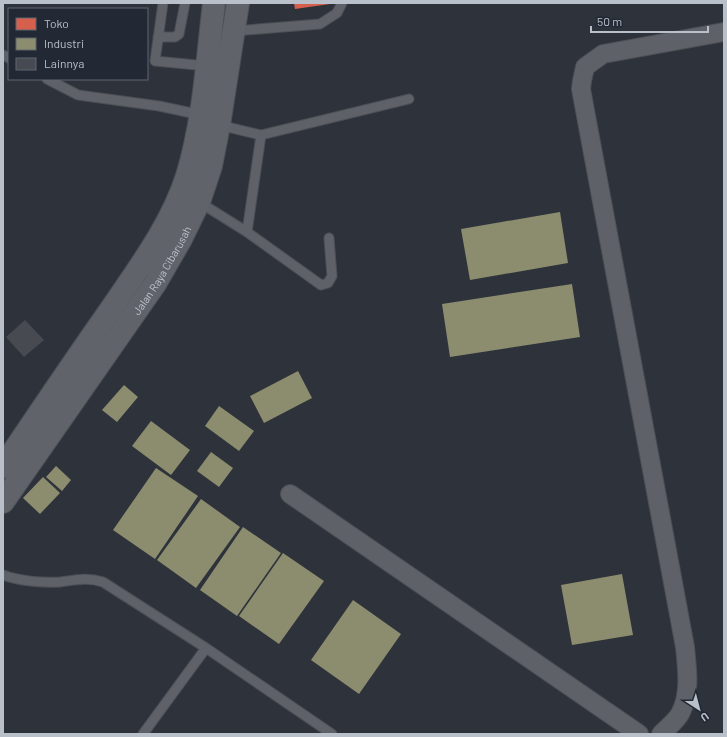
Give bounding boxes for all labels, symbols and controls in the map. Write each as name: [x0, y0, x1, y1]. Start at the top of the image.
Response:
legend: [8, 8, 148, 80]
scale bar: [591, 8, 708, 34]
text: 50 m: [597, 14, 622, 28]
text: Toko: [44, 16, 69, 30]
text: Industri: [44, 36, 84, 50]
text: Lainnya: [44, 56, 84, 70]
street label: Jalan Raya Cibarusah: [129, 224, 193, 317]
north arrow: [679, 689, 719, 729]
text: U: [698, 710, 712, 725]

